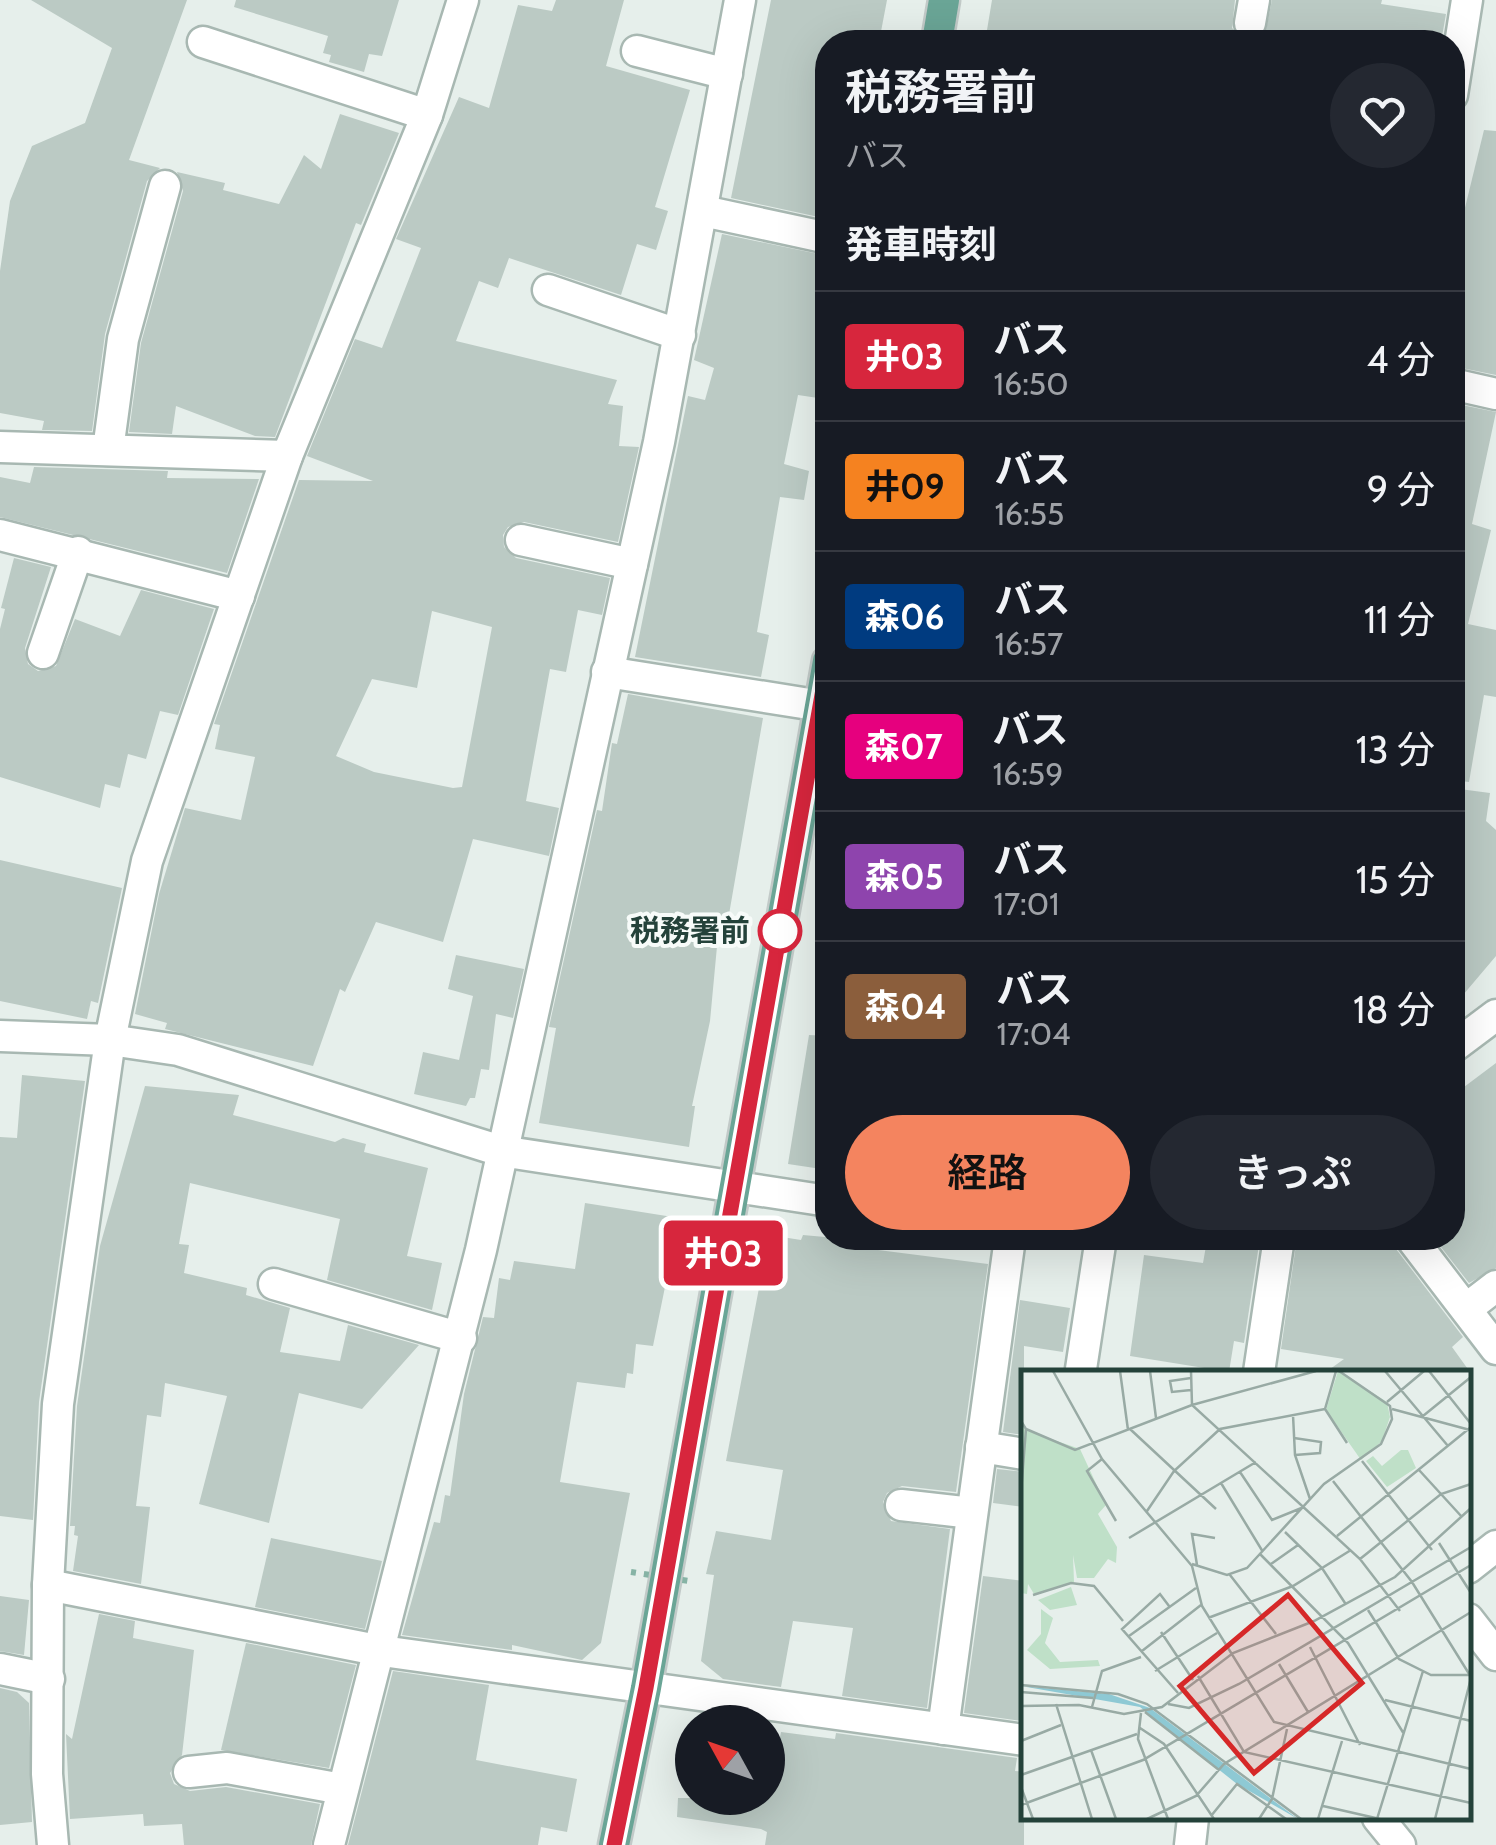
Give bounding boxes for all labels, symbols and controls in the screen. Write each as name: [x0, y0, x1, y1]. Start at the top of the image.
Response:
text: 税務署前: [845, 63, 1037, 121]
button: heart: [1330, 63, 1435, 168]
text: バス: [845, 136, 909, 175]
text: 発車時刻: [845, 221, 997, 268]
text: バス: [994, 316, 1070, 363]
text: 井03: [865, 335, 944, 378]
text: 4 分: [1366, 336, 1435, 383]
text: 16:50: [994, 364, 1069, 403]
text: バス: [994, 446, 1070, 493]
text: 井09: [865, 465, 944, 508]
text: 9 分: [1367, 466, 1435, 513]
text: 16:55: [994, 494, 1064, 533]
text: バス: [994, 576, 1070, 623]
text: 森06: [865, 595, 944, 638]
text: 11 分: [1364, 596, 1435, 643]
text: 16:57: [994, 624, 1063, 663]
text: バス: [993, 706, 1069, 753]
text: 森07: [865, 725, 943, 768]
text: 13 分: [1356, 726, 1435, 773]
text: 16:59: [993, 754, 1063, 793]
text: バス: [994, 836, 1070, 883]
text: 森05: [865, 855, 944, 898]
text: 15 分: [1356, 856, 1435, 903]
text: 17:01: [994, 884, 1059, 923]
marker: 税務署前: [759, 910, 801, 952]
place label: 税務署前: [630, 912, 750, 949]
text: バス: [996, 966, 1072, 1013]
text: 森04: [865, 985, 946, 1028]
text: 18 分: [1353, 986, 1435, 1033]
text: 17:04: [996, 1014, 1070, 1053]
button: 経路: [845, 1115, 1130, 1230]
button: きっぷ: [1150, 1115, 1435, 1230]
line badge: 井03: [666, 1220, 780, 1286]
text: 井03: [684, 1232, 762, 1275]
inset map: [1021, 1370, 1471, 1820]
north arrow: [675, 1705, 785, 1815]
map controls: [675, 1705, 785, 1815]

